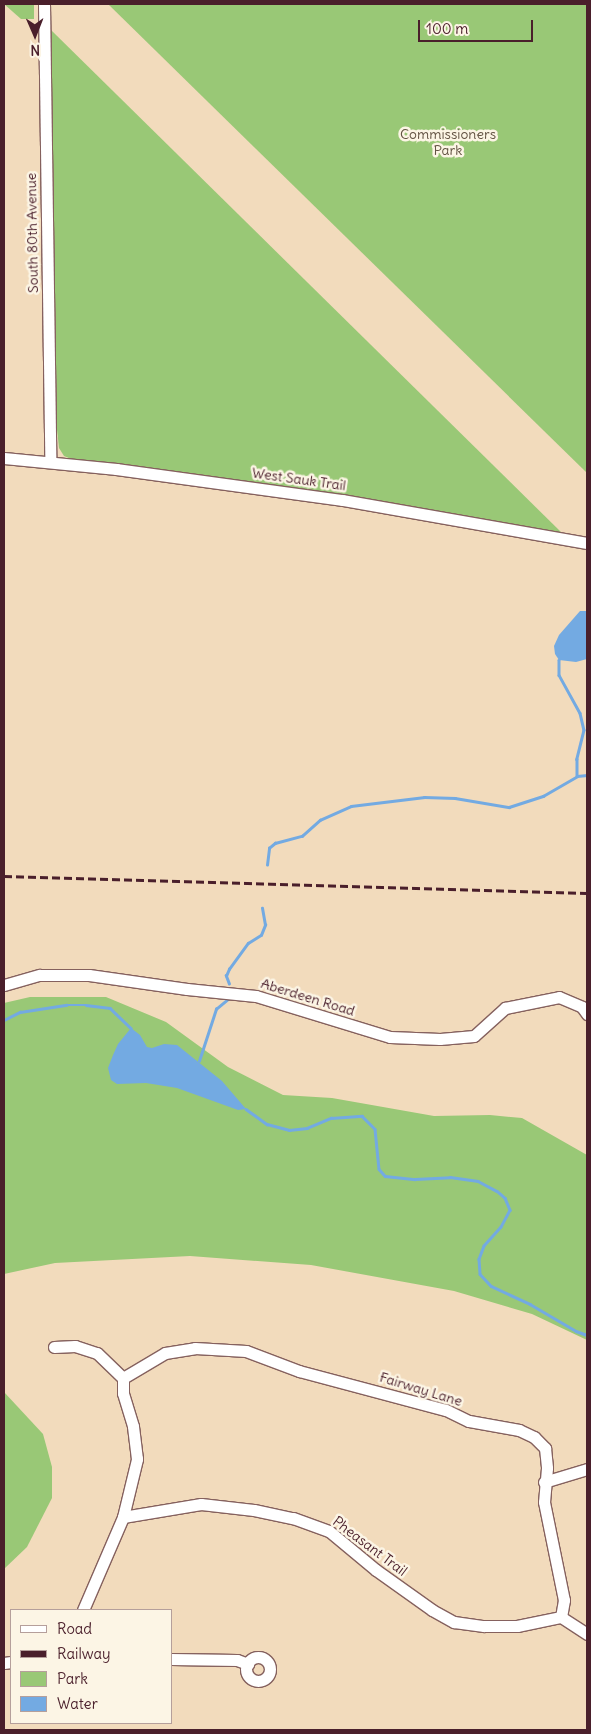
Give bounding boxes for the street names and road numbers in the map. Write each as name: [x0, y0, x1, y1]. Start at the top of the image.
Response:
street label: South 80th Avenue: [23, 173, 41, 293]
street label: West Sauk Trail: [251, 464, 347, 494]
street label: Aberdeen Road: [259, 975, 357, 1019]
street label: Fairway Lane: [378, 1368, 464, 1410]
street label: Pheasant Trail: [330, 1513, 410, 1579]

